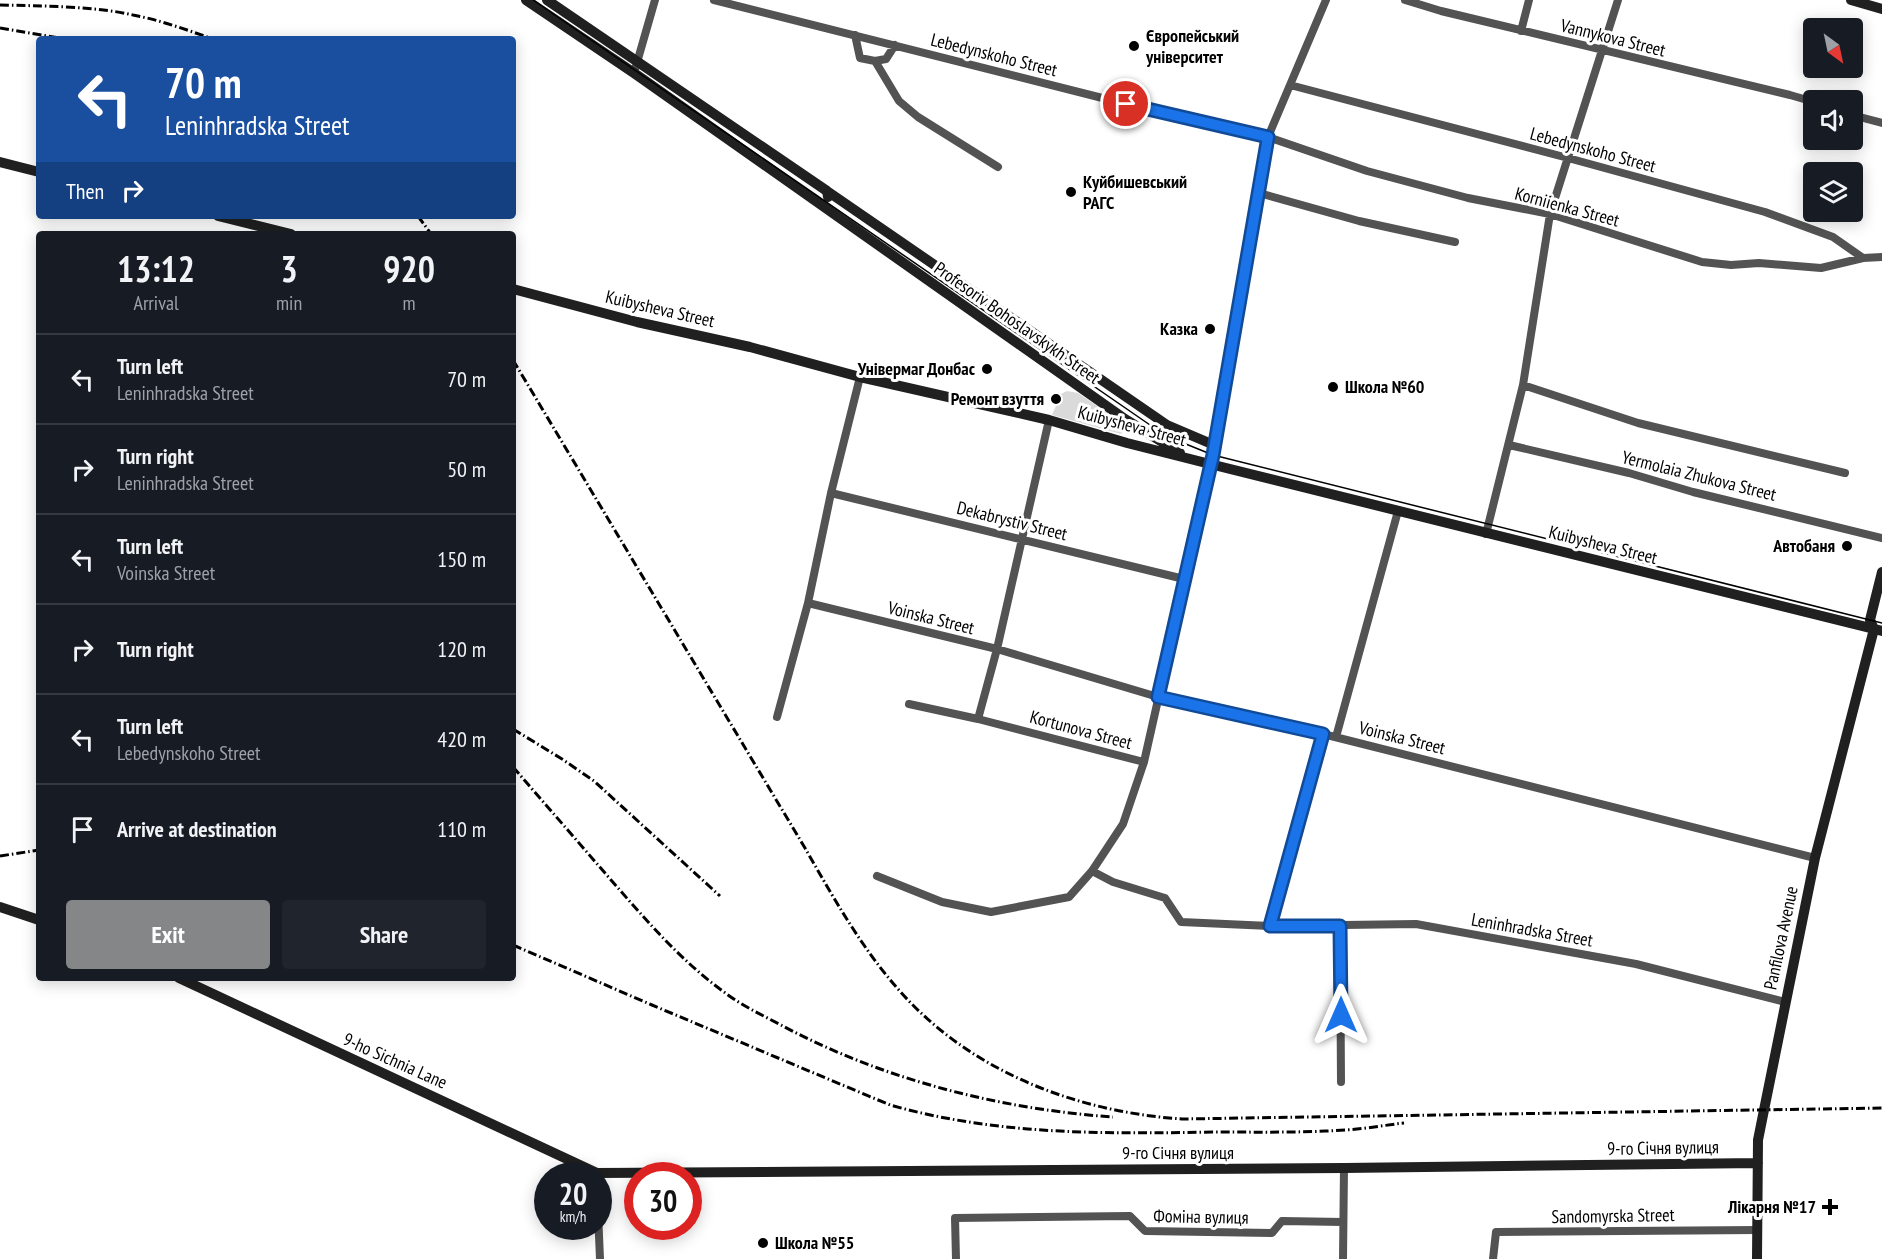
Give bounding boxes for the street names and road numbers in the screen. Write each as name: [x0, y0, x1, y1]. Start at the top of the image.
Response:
street label: Vannykova Street: [1557, 13, 1668, 62]
street label: Lebedynskoho Street: [929, 28, 1060, 81]
street label: Lebedynskoho Street: [1528, 122, 1659, 177]
street label: Korniienka Street: [1512, 182, 1622, 232]
street label: Profesoriv Bohoslavskykh Street: [930, 257, 1105, 389]
street label: Kuibysheva Street: [603, 285, 717, 332]
street label: Kuibysheva Street: [1076, 400, 1189, 451]
street label: Yermolaia Zhukova Street: [1620, 445, 1779, 506]
street label: Dekabrystiv Street: [954, 496, 1070, 545]
street label: Kuibysheva Street: [1546, 520, 1660, 569]
street label: Voinska Street: [884, 595, 977, 639]
street label: Kortunova Street: [1028, 705, 1135, 754]
street label: Voinska Street: [1355, 715, 1448, 759]
street label: Panfilova Avenue: [1758, 884, 1803, 992]
street label: Leninhradska Street: [1470, 908, 1595, 952]
street label: 9-ho Sichnia Lane: [340, 1027, 451, 1094]
street label: 9-го Січня вулиця: [1607, 1135, 1719, 1160]
street label: 9-го Січня вулиця: [1122, 1141, 1234, 1164]
street label: Sandomyrska Street: [1551, 1203, 1675, 1228]
street label: Фоміна вулиця: [1153, 1204, 1249, 1229]

